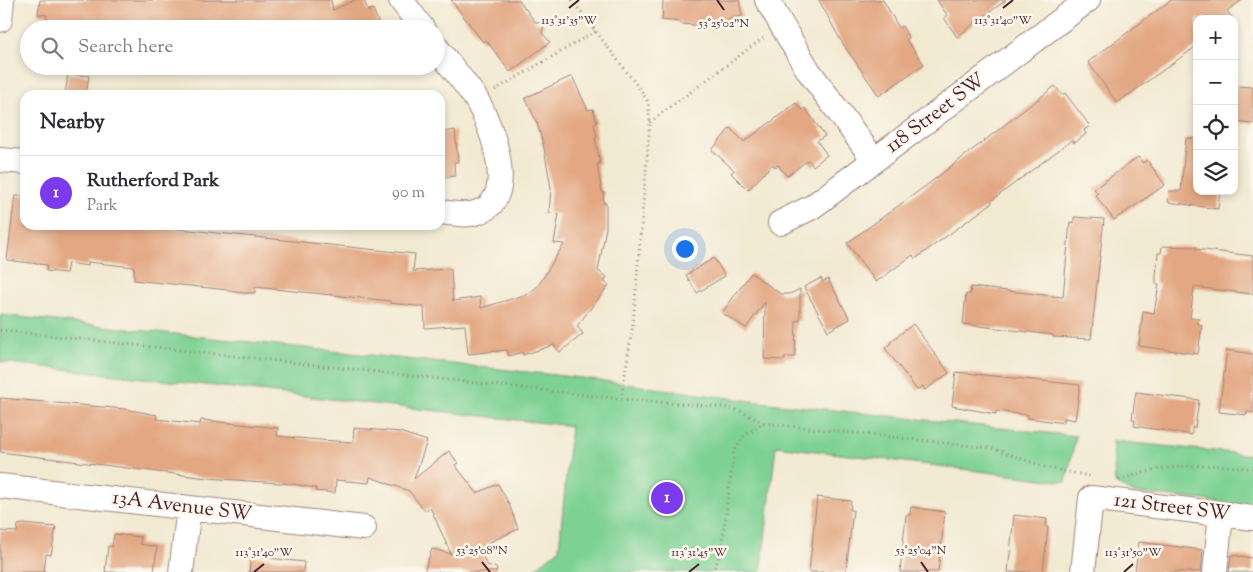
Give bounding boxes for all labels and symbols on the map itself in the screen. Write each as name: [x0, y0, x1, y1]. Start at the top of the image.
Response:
text: 113°31'35"W: [541, 12, 597, 30]
text: 113°31'40"W: [974, 12, 1032, 30]
text: 53°25'02"N: [698, 15, 750, 33]
street label: 118 Street SW: [880, 67, 992, 161]
your location: [672, 236, 698, 262]
pin: 1: [651, 479, 683, 517]
street label: 13A Avenue SW: [111, 484, 253, 530]
street label: 121 Street SW: [1112, 486, 1232, 530]
text: 53°25'08"N: [455, 542, 508, 560]
text: 53°25'04"N: [895, 542, 947, 560]
text: 113°31'40"W: [235, 544, 293, 562]
text: 113°31'45"W: [671, 544, 727, 562]
text: 113°31'50"W: [1105, 544, 1162, 562]

